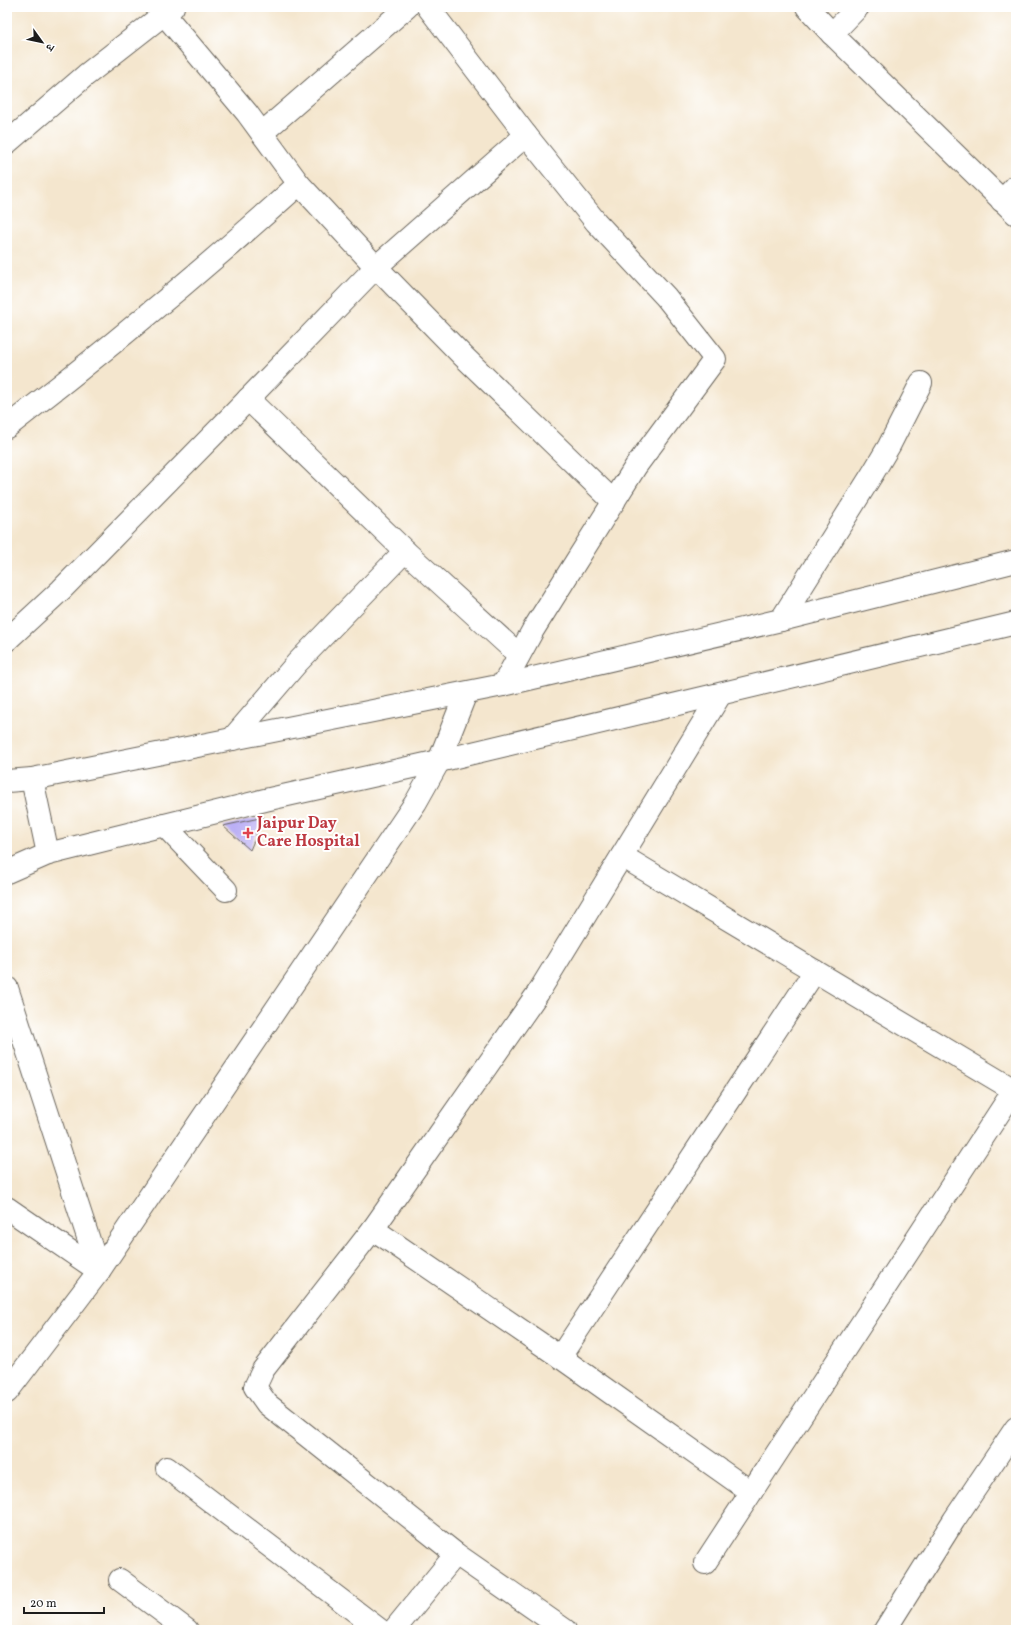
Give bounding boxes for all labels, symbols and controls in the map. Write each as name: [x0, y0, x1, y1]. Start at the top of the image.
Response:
north arrow: [22, 22, 62, 62]
text: उ: [41, 39, 57, 54]
place label: Jaipur Day Care Hospital: [256, 813, 360, 853]
marker: Jaipur Day Care Hospital: [242, 827, 254, 839]
scale bar: [24, 1589, 104, 1615]
text: 20 m: [30, 1596, 57, 1612]

